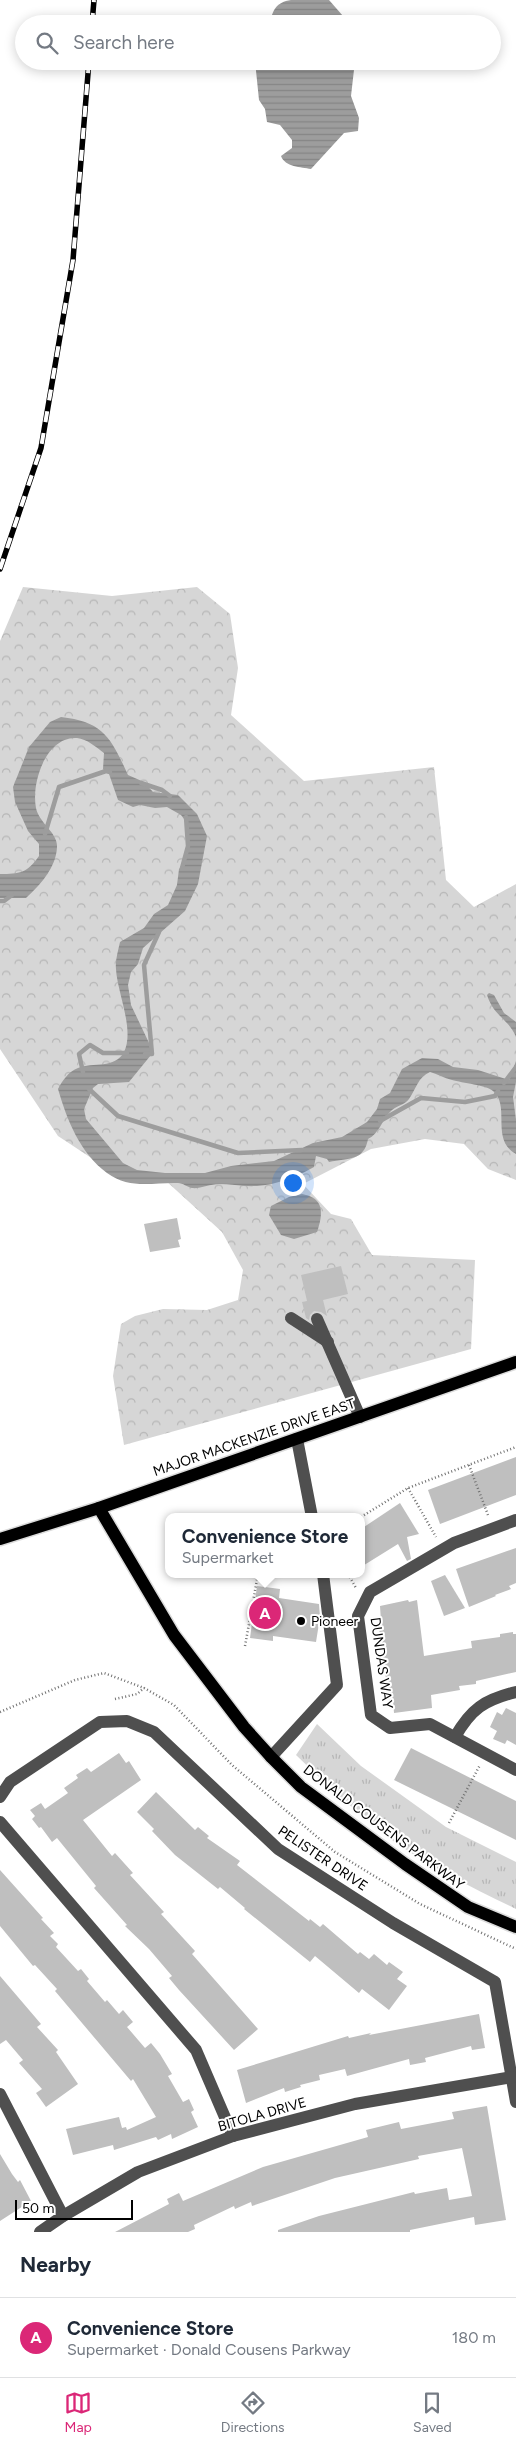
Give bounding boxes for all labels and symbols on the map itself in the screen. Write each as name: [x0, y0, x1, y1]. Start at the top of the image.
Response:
your location: [280, 1170, 306, 1196]
street label: MAJOR MACKENZIE DRIVE EAST: [151, 1395, 358, 1480]
pin: A: [249, 1594, 281, 1632]
place label: Pioneer: [311, 1613, 359, 1630]
marker: Pioneer: [295, 1615, 307, 1627]
street label: DUNDAS WAY: [367, 1616, 396, 1710]
street label: DONALD COUSENS PARKWAY: [300, 1761, 468, 1894]
street label: PELISTER DRIVE: [275, 1822, 371, 1895]
street label: BITOLA DRIVE: [216, 2094, 308, 2135]
scale bar: [15, 2197, 132, 2220]

